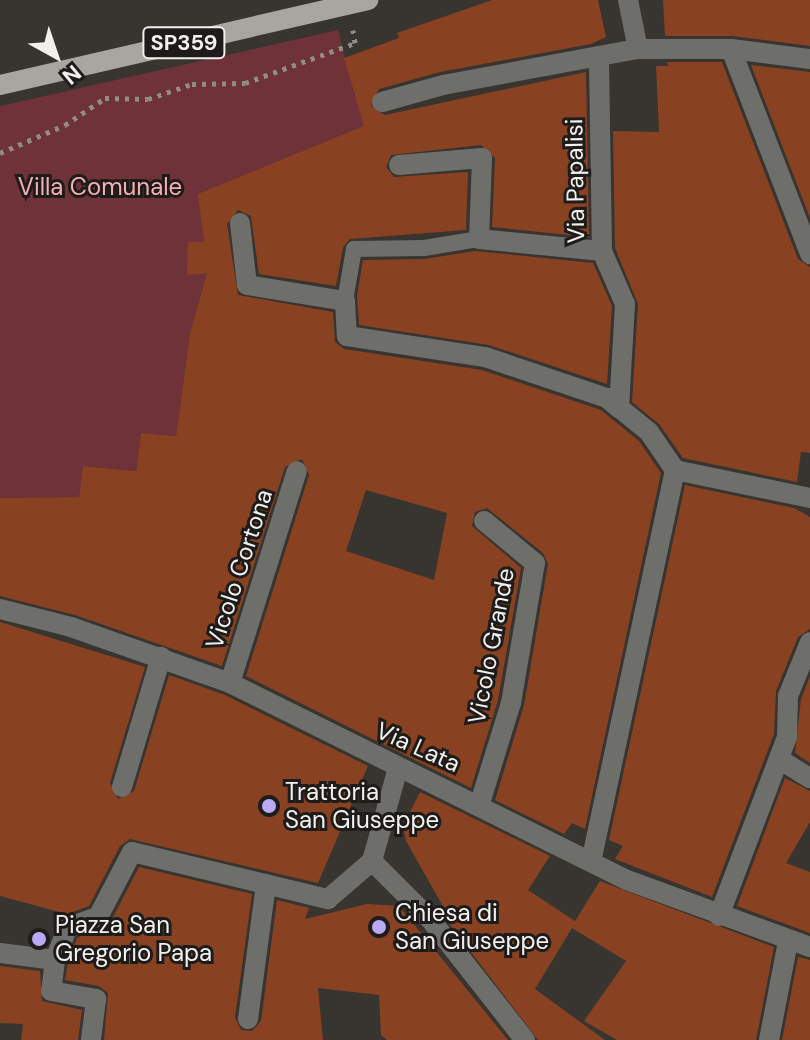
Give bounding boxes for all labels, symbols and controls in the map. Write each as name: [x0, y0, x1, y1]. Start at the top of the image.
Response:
north arrow: [16, 16, 96, 96]
road number: SP359: [142, 25, 226, 61]
text: N: [56, 58, 87, 91]
street label: Via Papalisi: [560, 118, 590, 244]
park label: Villa Comunale: [18, 173, 182, 201]
street label: Vicolo Cortona: [200, 486, 278, 652]
street label: Vicolo Grande: [462, 566, 520, 726]
street label: Via Lata: [371, 716, 465, 778]
place label: Trattoria San Giuseppe: [285, 778, 439, 834]
marker: Trattoria San Giuseppe: [260, 797, 278, 815]
place label: Chiesa di San Giuseppe: [395, 899, 549, 955]
place label: Piazza San Gregorio Papa: [55, 911, 212, 967]
marker: Chiesa di San Giuseppe: [370, 918, 388, 936]
marker: Piazza San Gregorio Papa: [30, 930, 48, 948]

